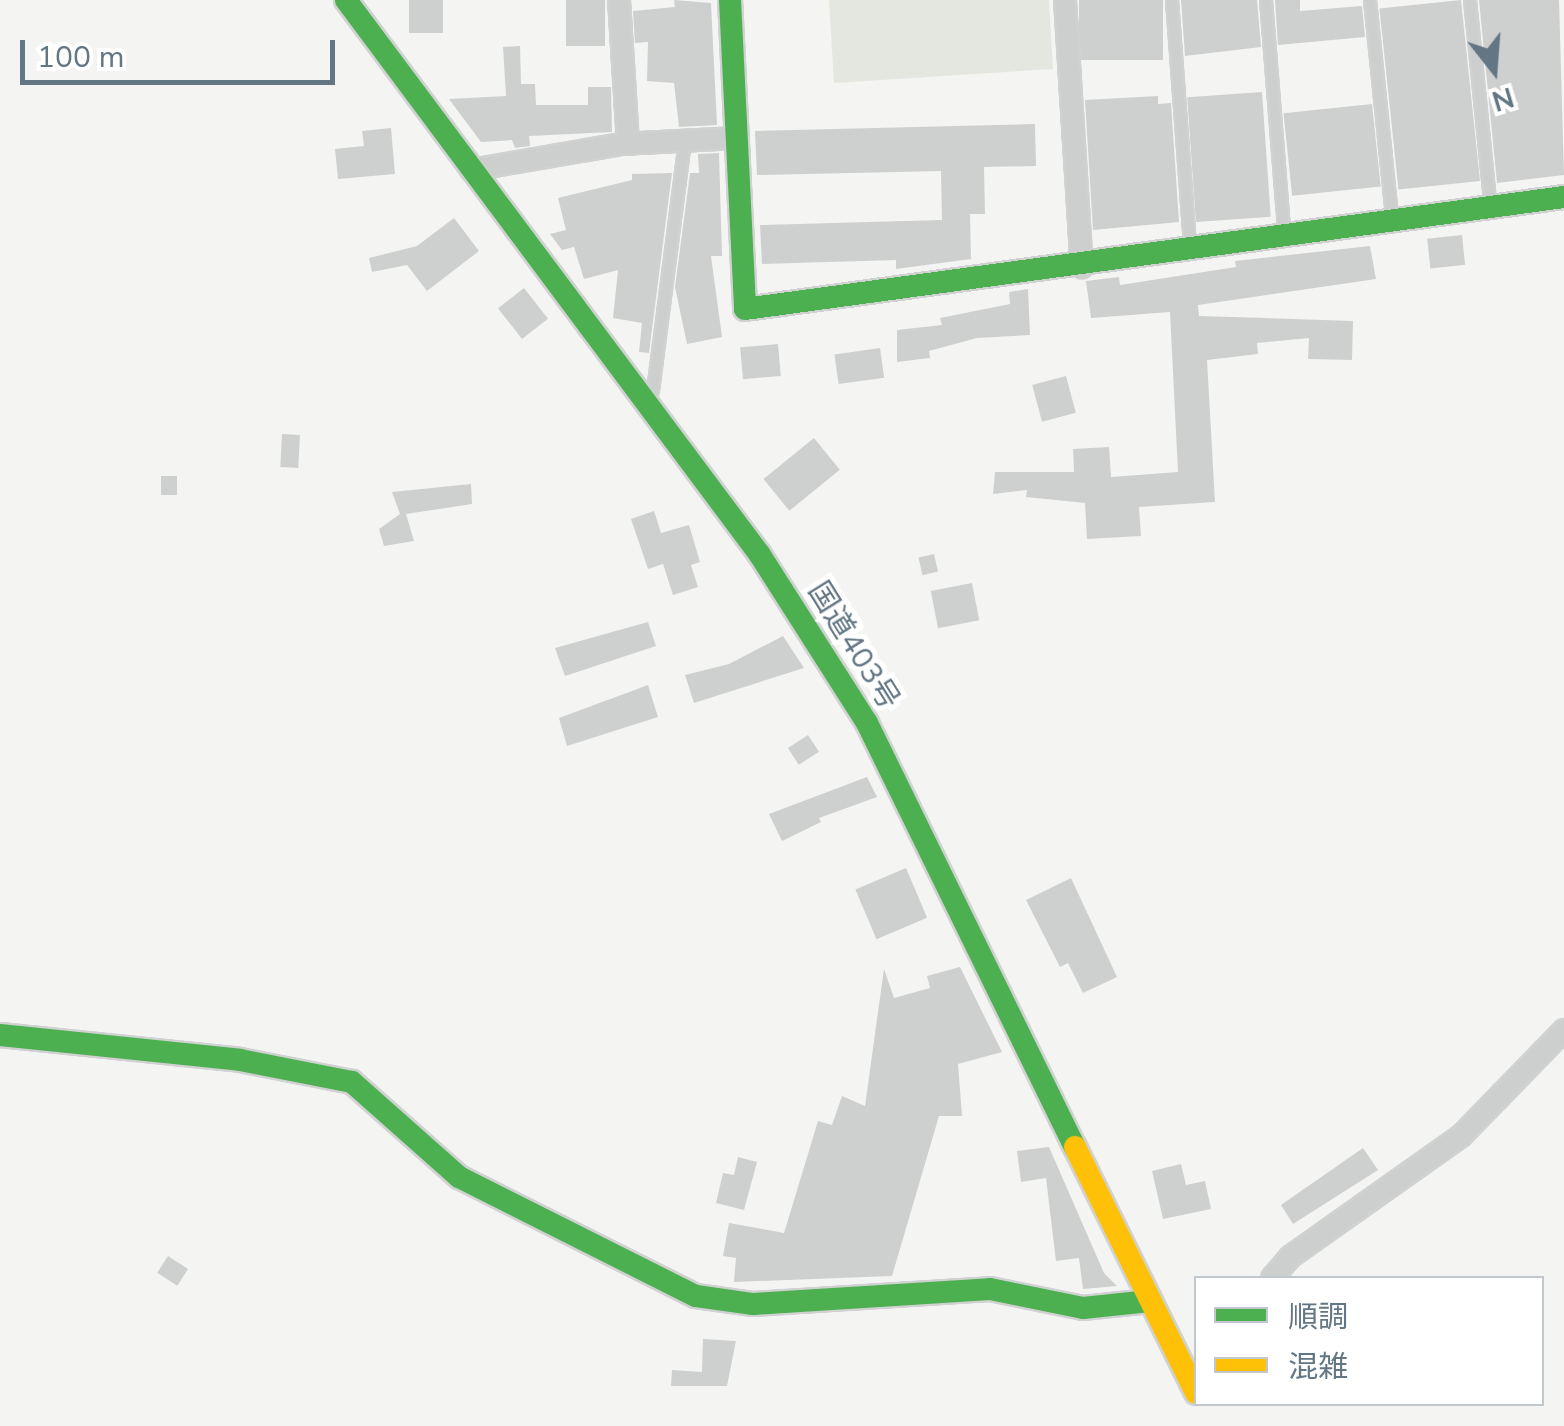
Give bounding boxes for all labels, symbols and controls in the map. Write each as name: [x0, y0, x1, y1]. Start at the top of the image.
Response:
scale bar: [25, 20, 340, 82]
north arrow: [1444, 20, 1544, 120]
text: 100 m: [37, 37, 124, 78]
text: N: [1487, 77, 1518, 120]
street label: 国道403号: [800, 575, 906, 717]
legend: [1194, 1276, 1544, 1406]
text: 順調: [1288, 1297, 1348, 1338]
text: 混雑: [1288, 1347, 1348, 1388]

